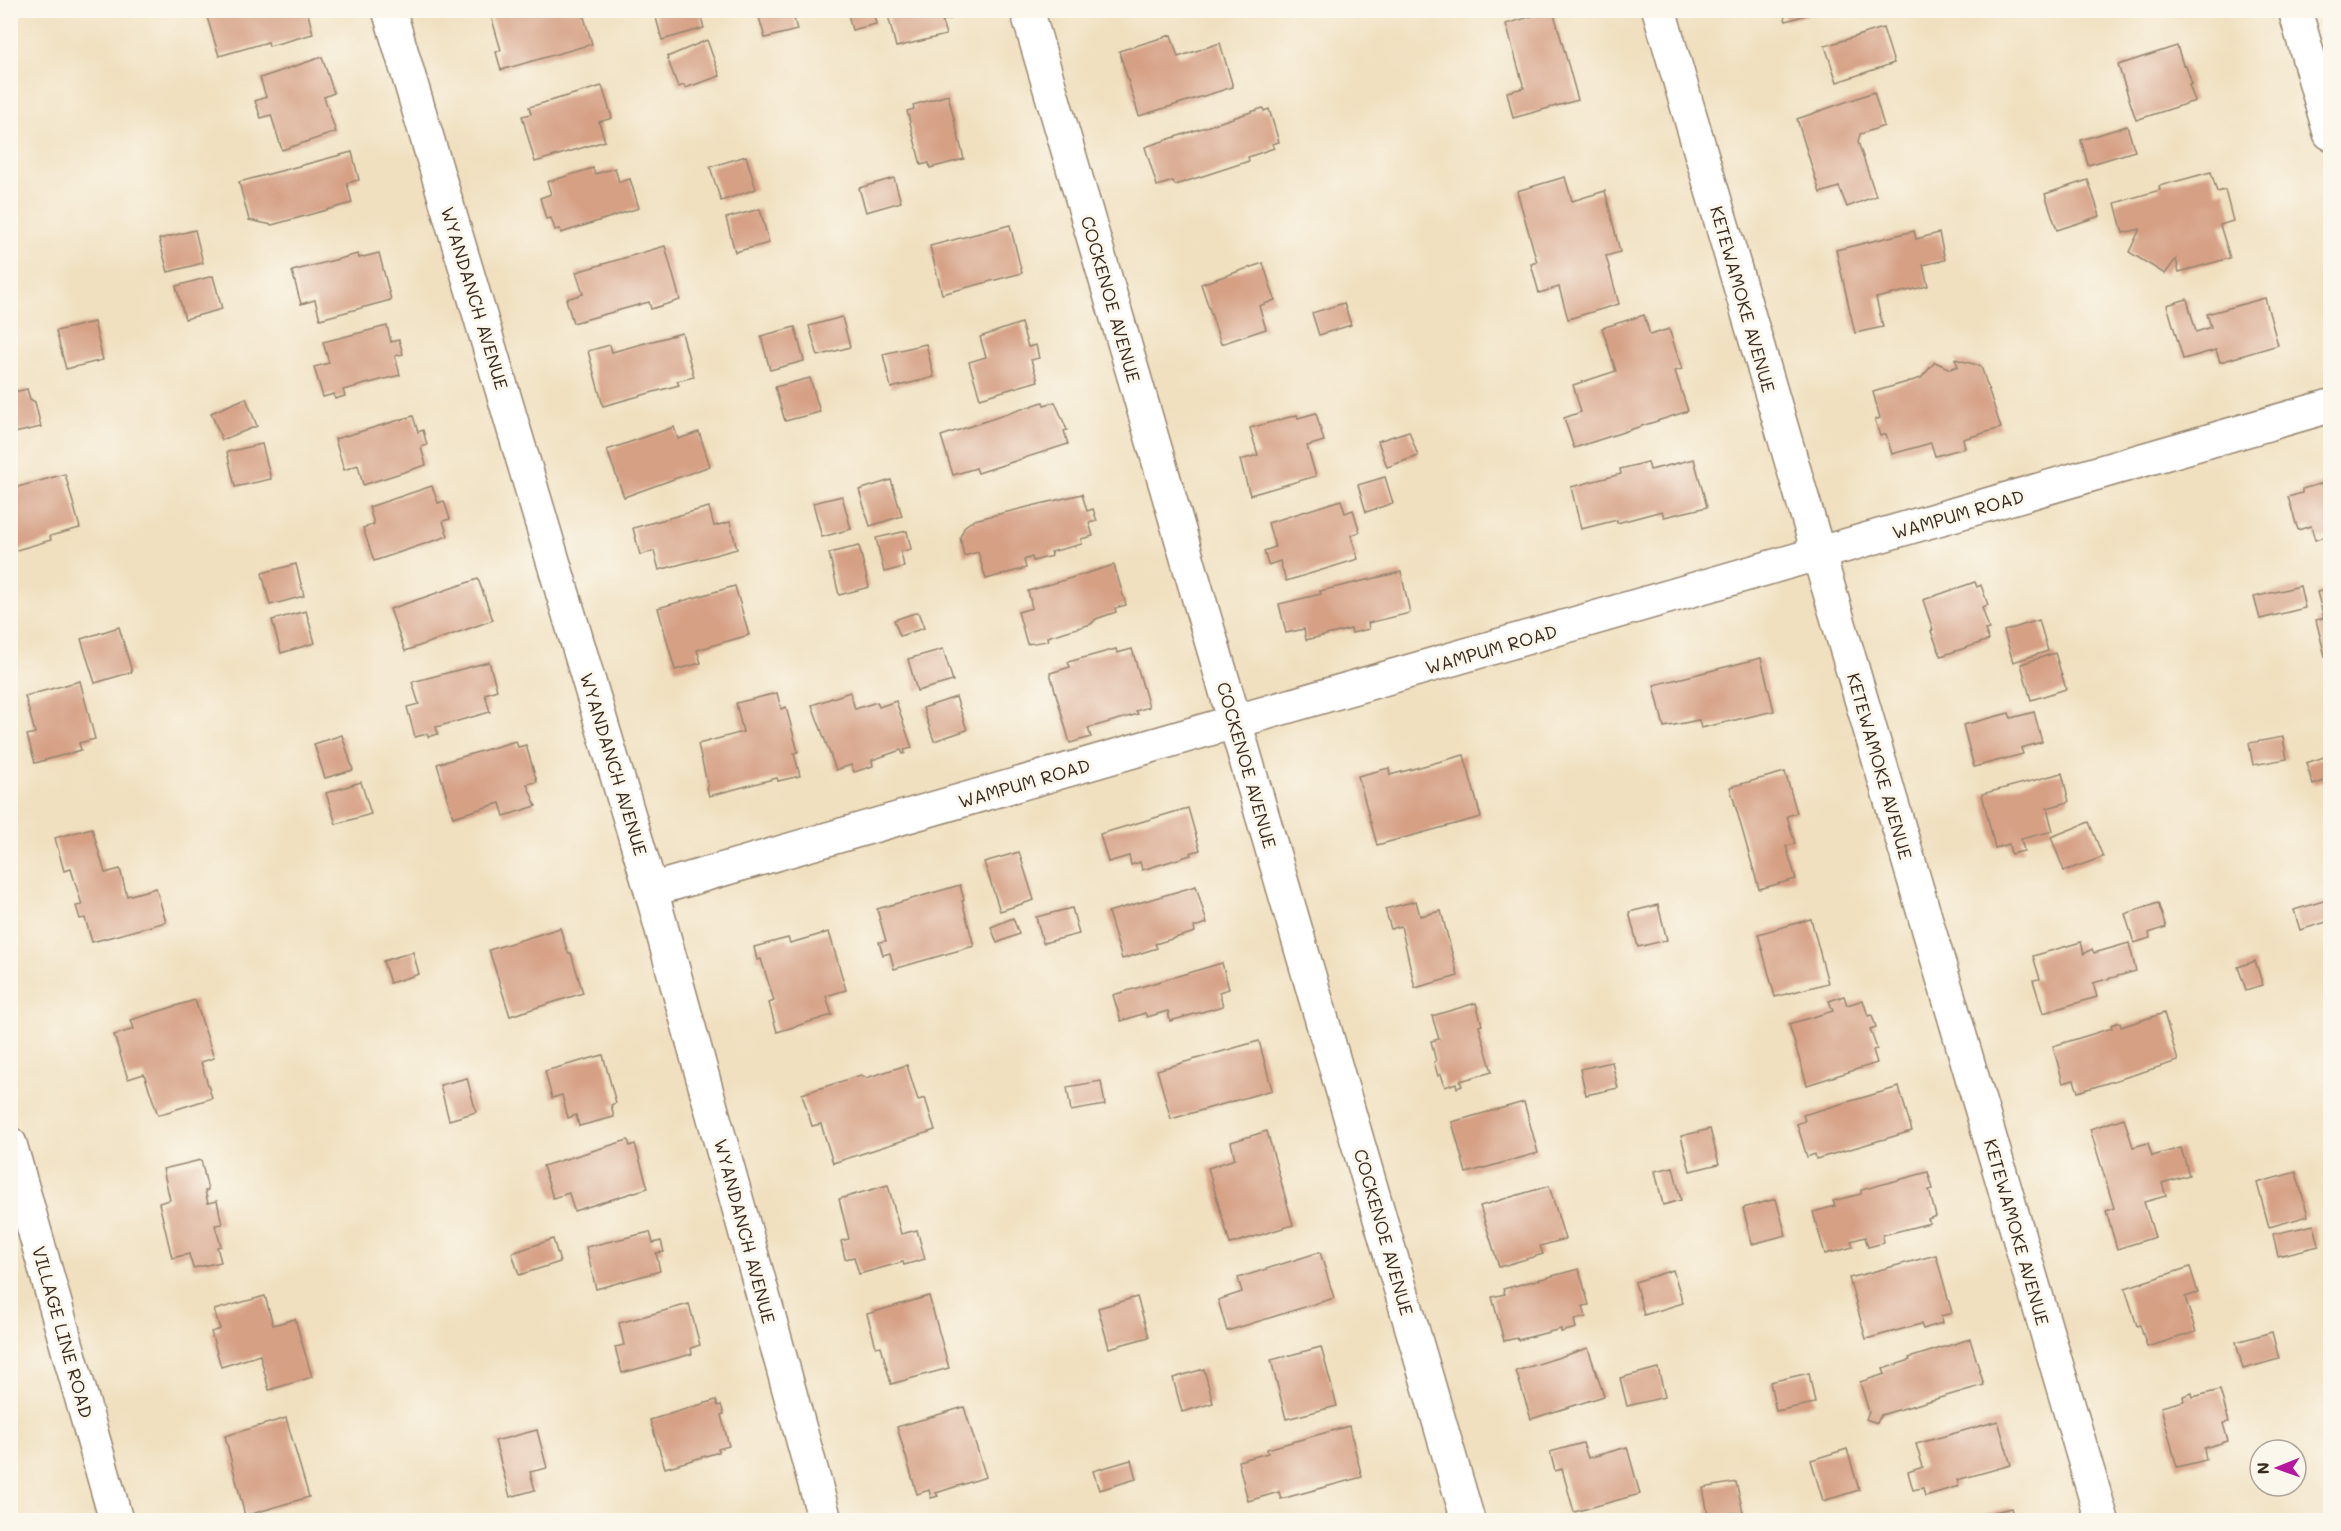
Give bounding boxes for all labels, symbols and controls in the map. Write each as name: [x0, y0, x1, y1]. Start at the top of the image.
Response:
street label: KETEWAMOKE AVENUE: [1705, 203, 1781, 395]
street label: WYANDANCH AVENUE: [436, 204, 514, 392]
street label: COCKENOE AVENUE: [1076, 213, 1146, 385]
street label: WAMPUM ROAD: [1889, 484, 2027, 544]
street label: WAMPUM ROAD: [1422, 619, 1560, 679]
street label: WYANDANCH AVENUE: [575, 670, 653, 858]
street label: KETEWAMOKE AVENUE: [1842, 670, 1918, 862]
street label: COCKENOE AVENUE: [1212, 679, 1282, 851]
street label: WAMPUM ROAD: [955, 753, 1093, 813]
street label: WYANDANCH AVENUE: [709, 1136, 781, 1326]
street label: KETEWAMOKE AVENUE: [1979, 1136, 2055, 1328]
street label: COCKENOE AVENUE: [1349, 1146, 1419, 1318]
street label: VILLAGE LINE ROAD: [27, 1243, 99, 1421]
north arrow: [2248, 1438, 2308, 1498]
text: N: [2252, 1462, 2273, 1475]

